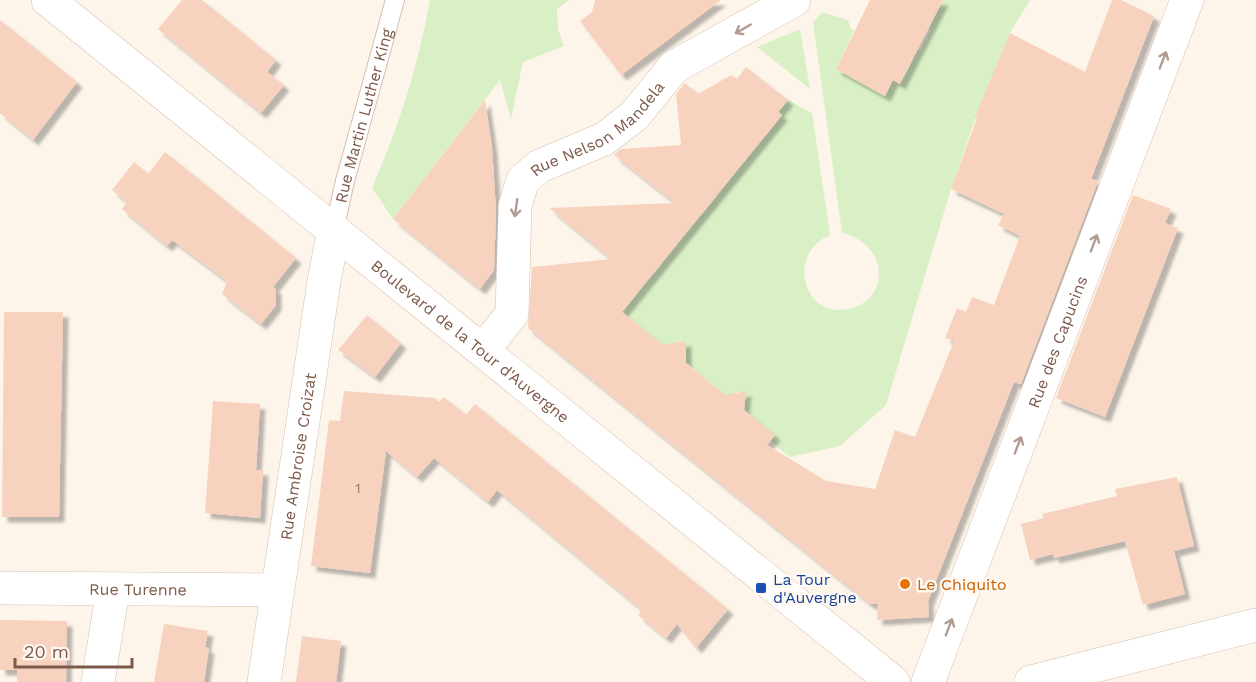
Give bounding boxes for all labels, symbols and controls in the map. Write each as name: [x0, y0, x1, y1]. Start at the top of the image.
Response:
one-way arrow: [735, 23, 752, 35]
street label: Rue Martin Luther King: [331, 26, 397, 205]
one-way arrow: [1158, 51, 1169, 70]
street label: Rue Nelson Mandela: [526, 78, 668, 180]
one-way arrow: [511, 197, 522, 217]
one-way arrow: [1090, 234, 1101, 253]
street label: Boulevard de la Tour d'Auvergne: [367, 256, 573, 427]
street label: Rue des Capucins: [1024, 273, 1091, 411]
street label: Rue Ambroise Croizat: [276, 371, 320, 541]
one-way arrow: [1013, 436, 1024, 455]
house number: 1: [355, 480, 361, 496]
place label: La Tour d'Auvergne: [773, 570, 857, 607]
place label: Le Chiquito: [917, 575, 1007, 594]
marker: Le Chiquito: [898, 577, 912, 591]
street label: Rue Turenne: [89, 580, 187, 599]
marker: La Tour d'Auvergne: [754, 581, 768, 595]
one-way arrow: [945, 619, 956, 637]
scale bar: [15, 631, 132, 669]
text: 20 m: [24, 641, 69, 662]

